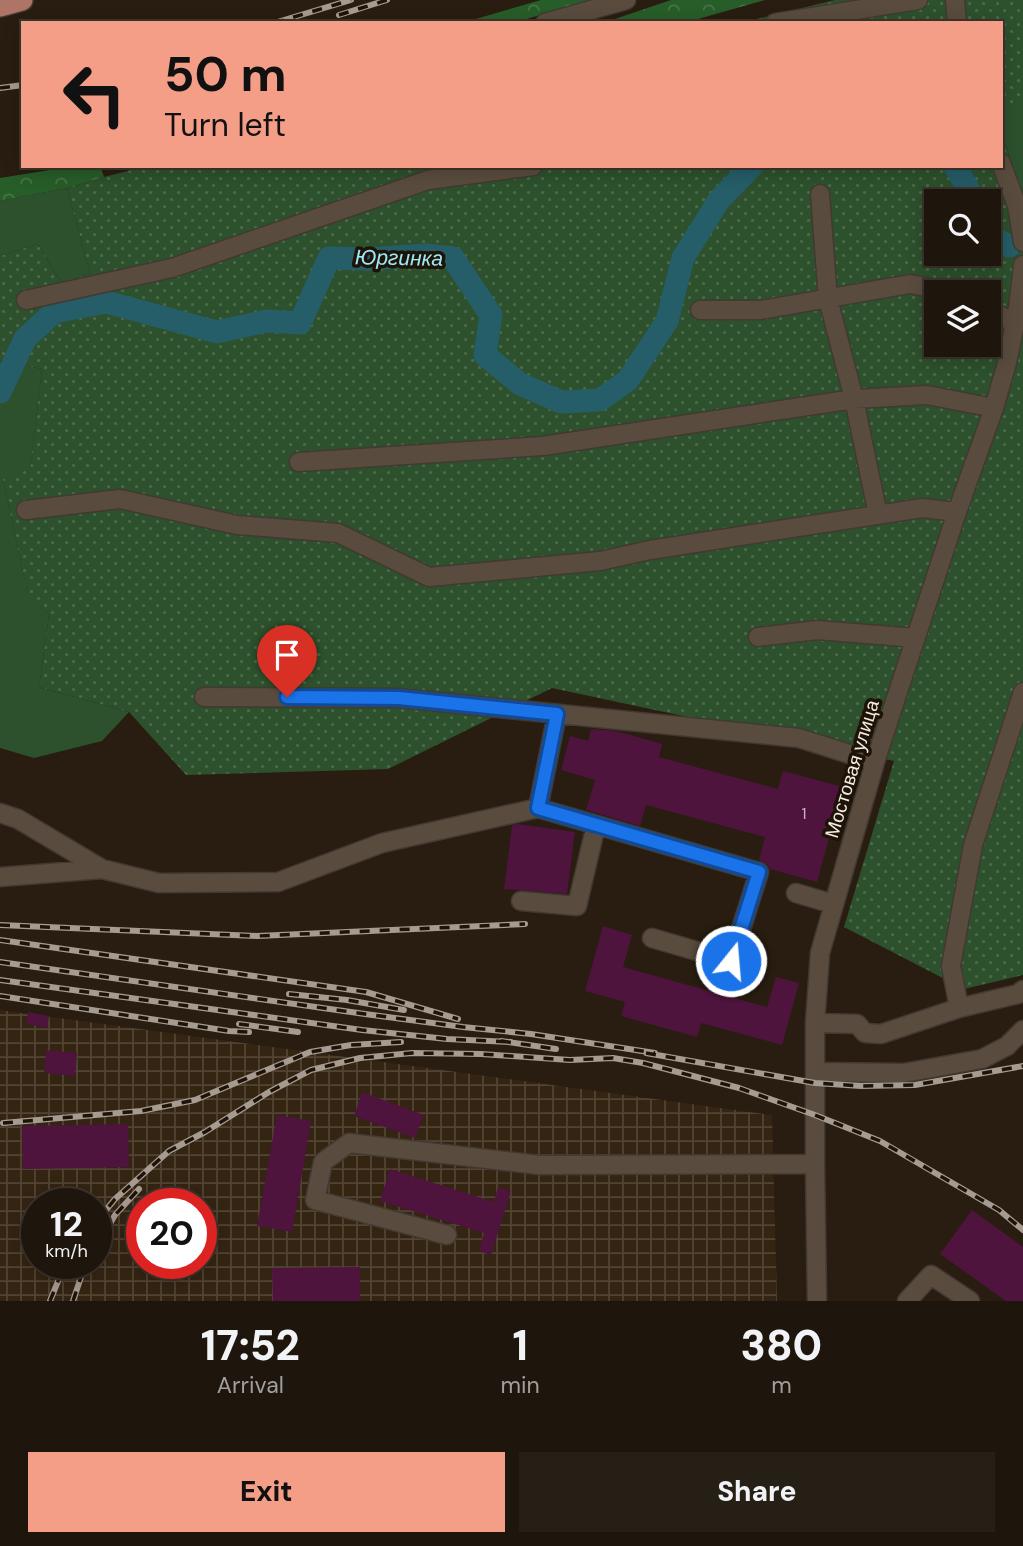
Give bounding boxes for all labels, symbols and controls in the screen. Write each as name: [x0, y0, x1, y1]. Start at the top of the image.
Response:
text: 50 m: [164, 42, 287, 106]
icon: left: [49, 49, 140, 140]
text: Turn left: [164, 104, 286, 146]
map controls: [924, 189, 1001, 357]
button: search: [924, 189, 1001, 266]
water label: Юргинка: [355, 243, 443, 273]
button: layers: [924, 280, 1001, 357]
pin: [257, 625, 317, 697]
icon: arrive: [268, 636, 306, 674]
street label: Мостовая улица: [819, 696, 885, 841]
house number: 1: [802, 803, 807, 824]
position arrow: [694, 924, 768, 998]
speed limit sign: 20: [126, 1188, 217, 1279]
text: 12: [50, 1201, 83, 1247]
text: km/h: [45, 1239, 88, 1263]
text: 17:52: [201, 1318, 300, 1373]
text: 1: [512, 1318, 528, 1373]
text: 380: [741, 1318, 822, 1373]
text: Arrival: [217, 1370, 284, 1400]
text: min: [501, 1370, 540, 1400]
text: m: [771, 1370, 792, 1400]
button: Exit: [28, 1452, 505, 1532]
button: Share: [519, 1452, 995, 1532]

